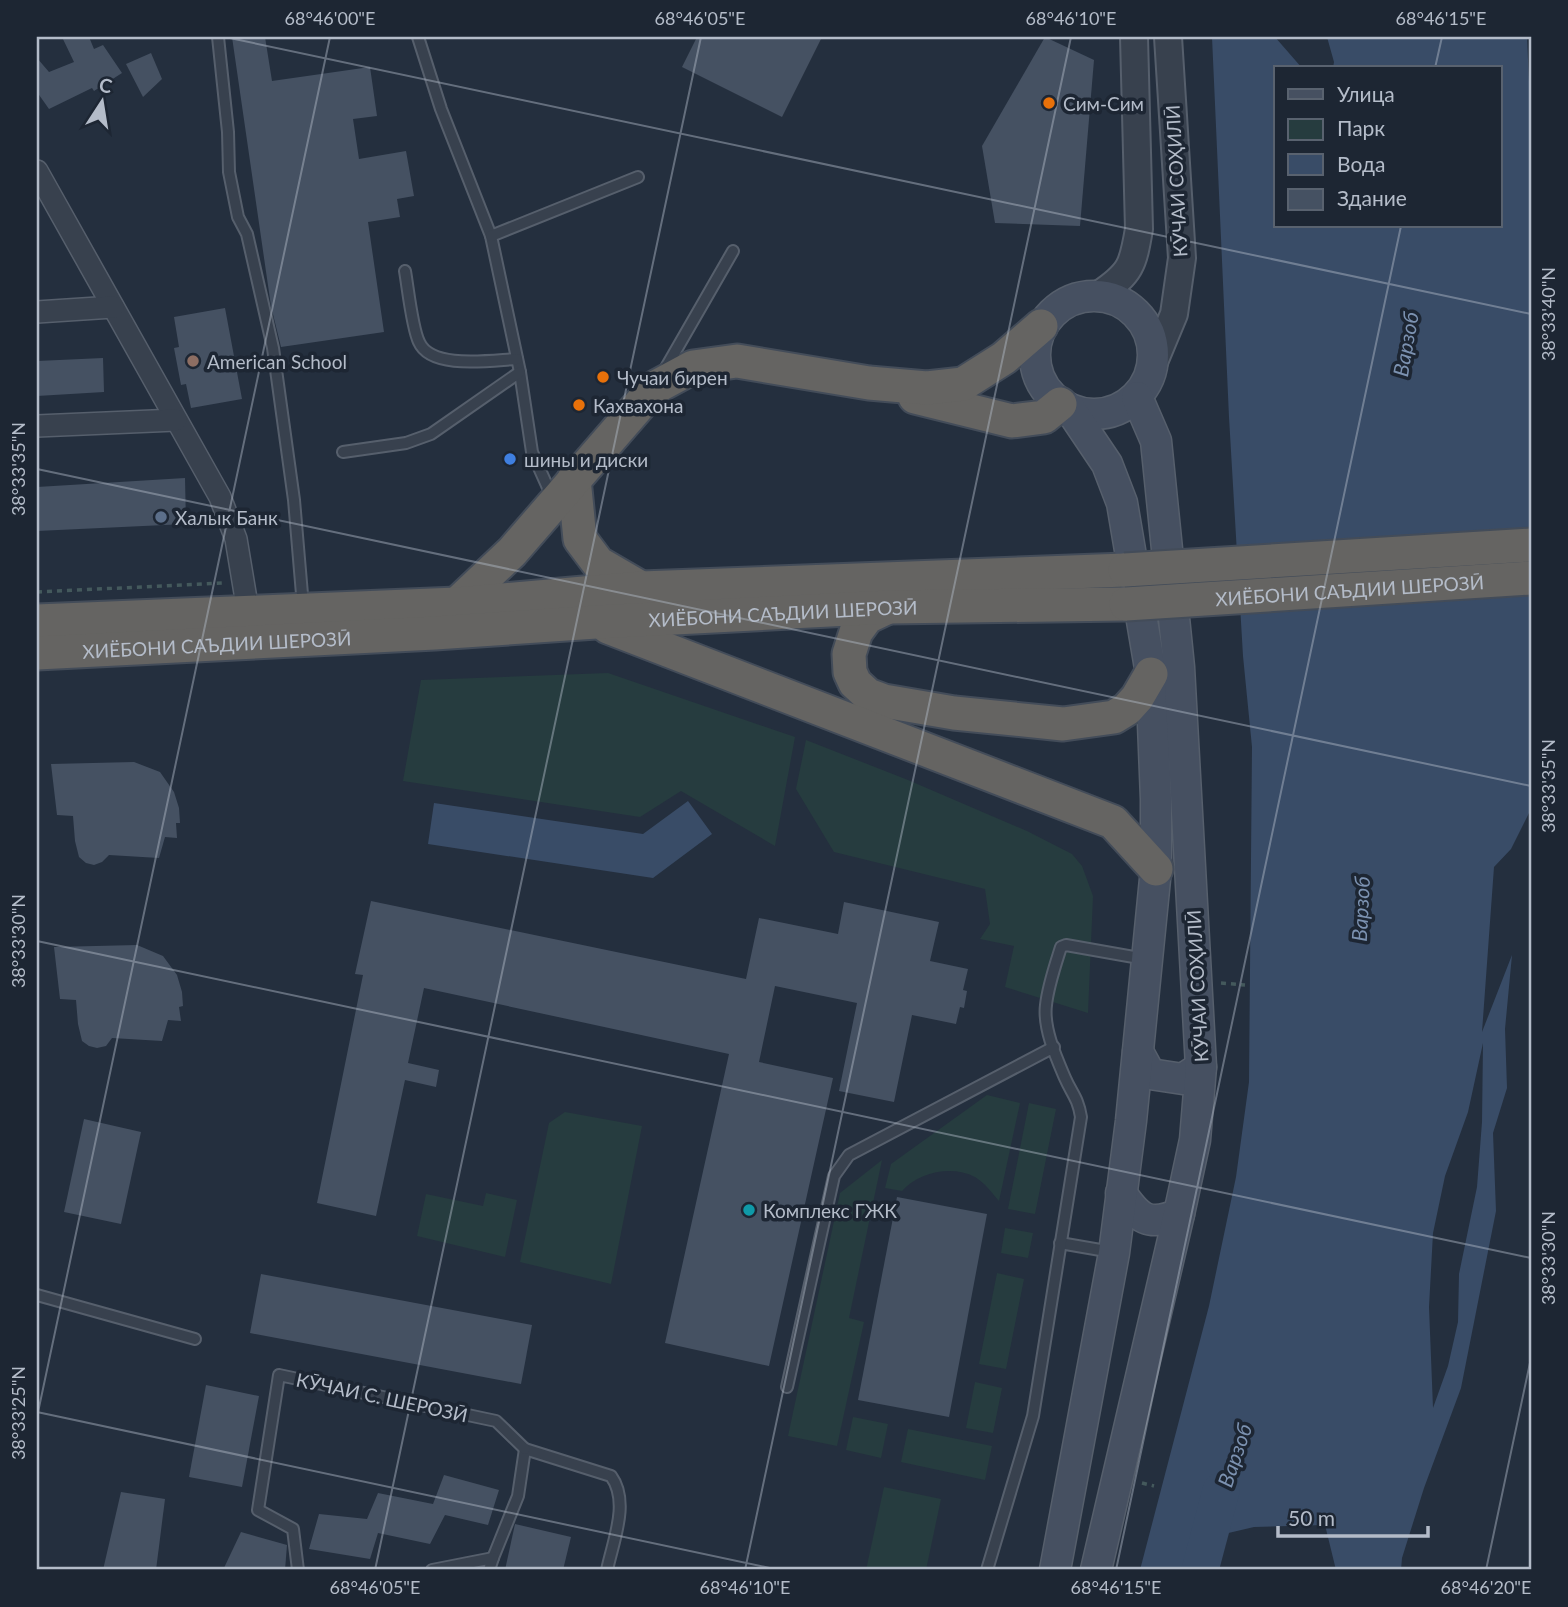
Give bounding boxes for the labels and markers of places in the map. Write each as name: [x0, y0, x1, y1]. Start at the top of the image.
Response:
place label: Сим-Сим: [1063, 92, 1144, 115]
marker: Сим-Сим: [1041, 95, 1057, 111]
place label: American School: [207, 350, 347, 373]
marker: American School: [185, 353, 201, 369]
place label: Чучаи бирен: [617, 366, 728, 389]
marker: Чучаи бирен: [595, 369, 611, 385]
place label: Кахвахона: [593, 394, 683, 417]
marker: Кахвахона: [571, 397, 587, 413]
place label: шины и диски: [524, 448, 648, 471]
marker: шины и диски: [502, 451, 518, 467]
place label: Халык Банк: [175, 506, 278, 529]
marker: Халык Банк: [153, 509, 169, 525]
place label: Комплекс ГЖК: [763, 1199, 897, 1222]
marker: Комплекс ГЖК: [741, 1202, 757, 1218]

